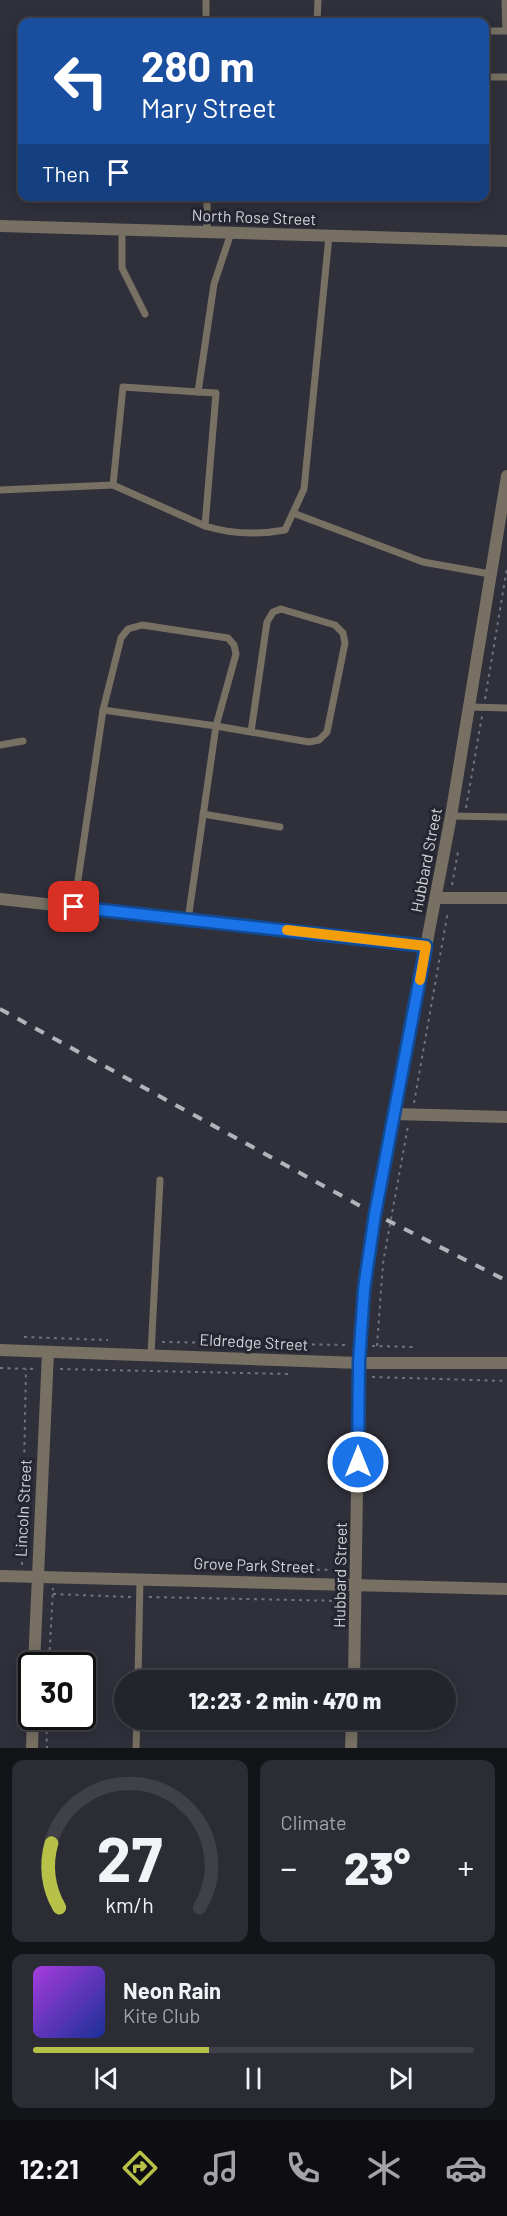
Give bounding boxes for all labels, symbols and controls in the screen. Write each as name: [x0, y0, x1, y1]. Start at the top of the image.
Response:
text: 280 m: [141, 40, 255, 90]
icon: left: [42, 42, 120, 120]
text: Mary Street: [141, 91, 276, 123]
icon: arrive: [102, 156, 135, 189]
text: Then: [42, 160, 90, 186]
street label: North Rose Street: [191, 205, 317, 228]
street label: Hubbard Street: [406, 806, 445, 914]
pin: [48, 881, 99, 932]
icon: arrive: [57, 890, 90, 923]
street label: Eldredge Street: [199, 1329, 309, 1354]
position arrow: [326, 1430, 390, 1494]
street label: Lincoln Street: [10, 1459, 35, 1557]
street label: Hubbard Street: [329, 1522, 350, 1628]
street label: Grove Park Street: [193, 1553, 315, 1576]
speed limit sign: 30: [18, 1652, 96, 1730]
text: 12:23 · 2 min · 470 m: [189, 1687, 381, 1713]
text: Climate: [281, 1810, 347, 1834]
text: 27: [97, 1820, 163, 1894]
text: 23°: [344, 1840, 410, 1894]
text: −: [281, 1847, 297, 1887]
text: +: [457, 1847, 474, 1887]
text: km/h: [105, 1892, 154, 1917]
text: Neon Rain: [123, 1977, 221, 2003]
text: Kite Club: [123, 2003, 200, 2027]
icon: previous: [90, 2062, 123, 2095]
icon: pause: [237, 2062, 270, 2095]
icon: next: [384, 2062, 417, 2095]
icon: directions: [119, 2147, 161, 2189]
icon: music: [200, 2147, 242, 2189]
icon: phone: [282, 2147, 324, 2189]
icon: climate: [363, 2147, 405, 2189]
icon: car: [445, 2147, 487, 2189]
text: 12:21: [20, 2152, 79, 2184]

